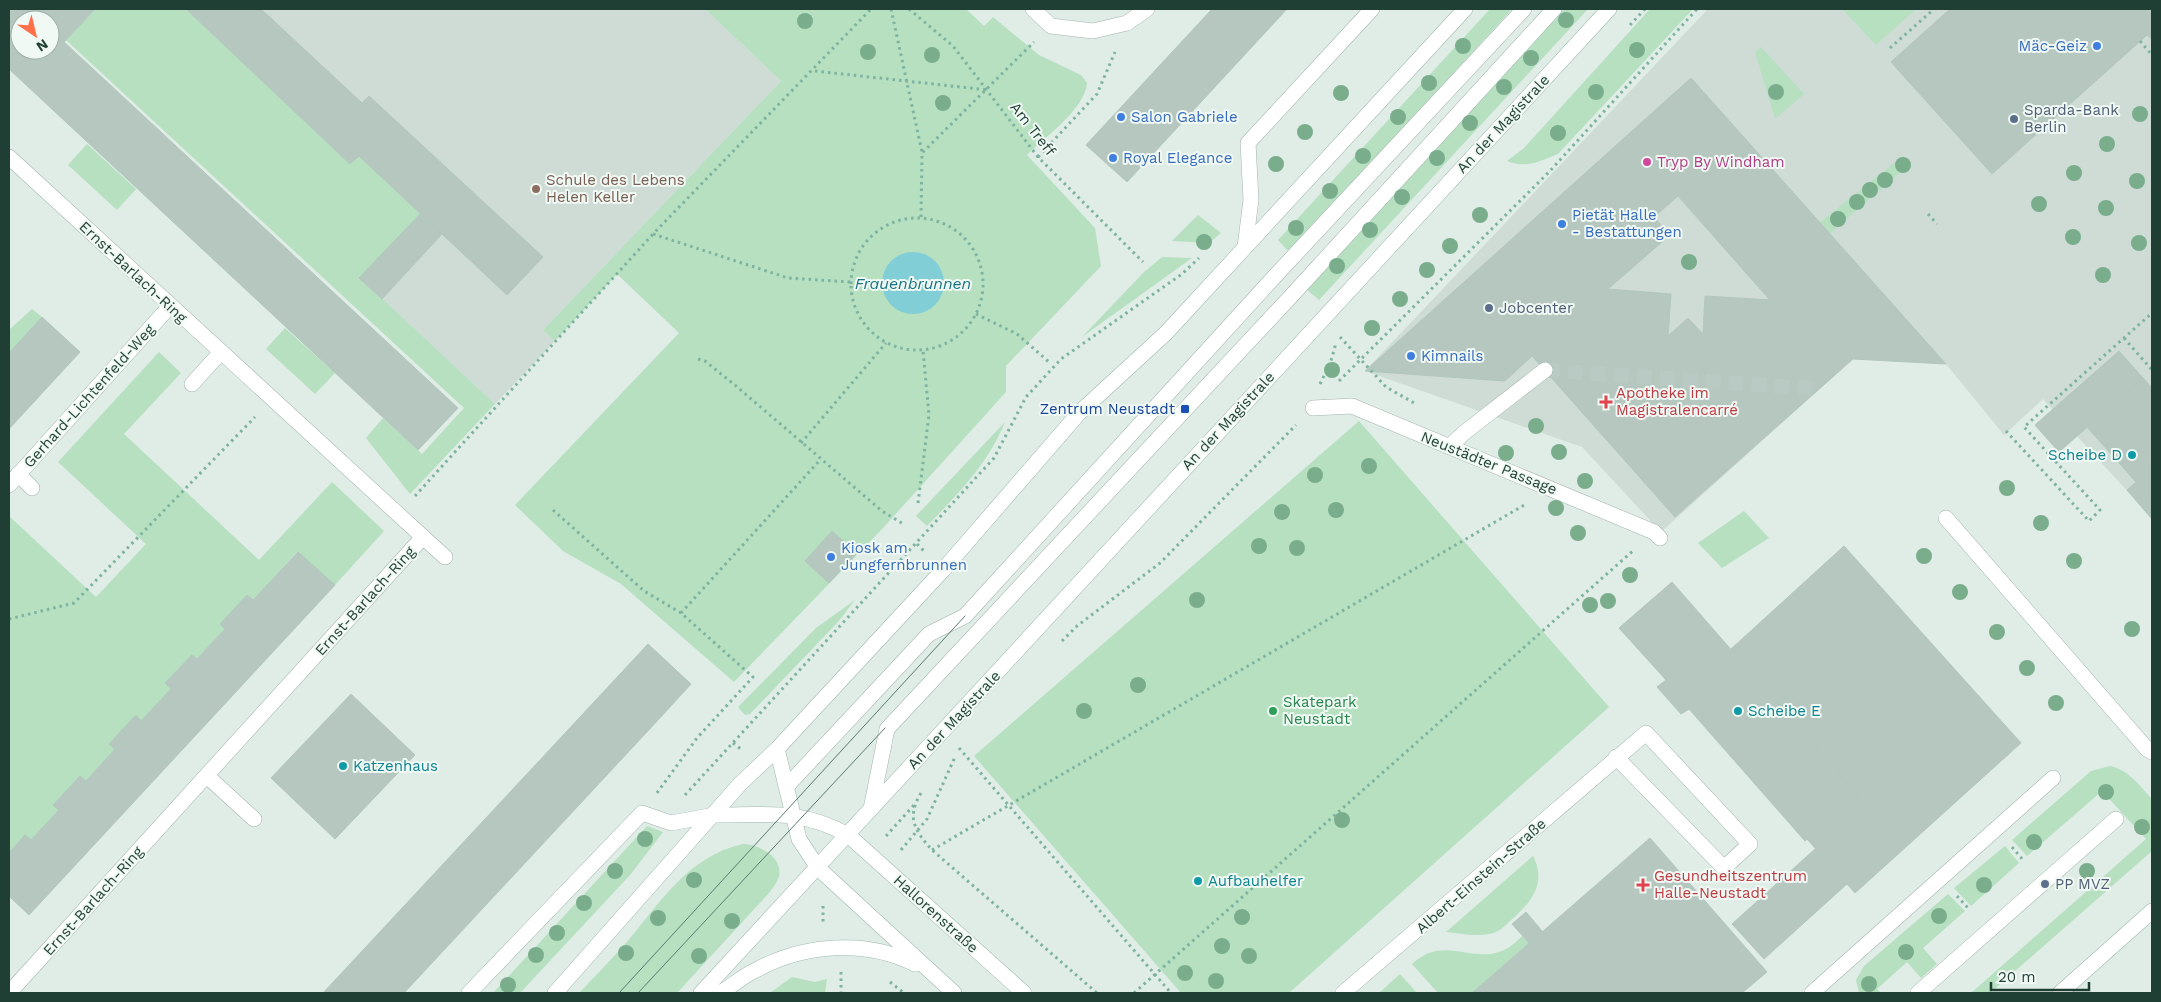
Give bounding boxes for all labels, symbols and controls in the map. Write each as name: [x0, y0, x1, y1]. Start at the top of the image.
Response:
north arrow: [10, 10, 60, 60]
text: N: [34, 36, 51, 55]
place label: Mäc-Geiz: [2018, 37, 2087, 55]
marker: Mäc-Geiz: [2091, 40, 2103, 52]
street label: An der Magistrale: [1453, 71, 1553, 177]
street label: Am Treff: [1006, 99, 1060, 160]
place label: Sparda-Bank Berlin: [2024, 101, 2119, 136]
place label: Salon Gabriele: [1131, 108, 1238, 126]
marker: Salon Gabriele: [1115, 111, 1127, 123]
marker: Sparda-Bank Berlin: [2008, 113, 2020, 125]
place label: Royal Elegance: [1123, 149, 1232, 167]
marker: Royal Elegance: [1107, 152, 1119, 164]
place label: Tryp By Windham: [1657, 153, 1785, 171]
marker: Tryp By Windham: [1641, 156, 1653, 168]
place label: Schule des Lebens Helen Keller: [546, 171, 685, 206]
marker: Schule des Lebens Helen Keller: [530, 183, 542, 195]
place label: Pietät Halle - Bestattungen: [1572, 206, 1682, 241]
street label: Ernst-Barlach-Ring: [75, 217, 191, 327]
marker: Pietät Halle - Bestattungen: [1556, 218, 1568, 230]
water label: Frauenbrunnen: [855, 274, 971, 293]
place label: Jobcenter: [1499, 299, 1573, 317]
marker: Jobcenter: [1483, 302, 1495, 314]
street label: Gerhard-Lichtenfeld-Weg: [20, 320, 158, 472]
place label: Kimnails: [1421, 347, 1483, 365]
marker: Kimnails: [1405, 350, 1417, 362]
street label: An der Magistrale: [1178, 368, 1278, 474]
place label: Apotheke im Magistralencarré: [1616, 384, 1738, 419]
marker: Apotheke im Magistralencarré: [1600, 396, 1612, 408]
place label: Zentrum Neustadt: [1040, 400, 1176, 418]
marker: Zentrum Neustadt: [1179, 403, 1191, 415]
street label: Neustädter Passage: [1418, 427, 1560, 499]
place label: Scheibe D: [2048, 446, 2122, 464]
marker: Scheibe D: [2126, 449, 2138, 461]
place label: Kiosk am Jungfernbrunnen: [841, 539, 967, 574]
street label: Ernst-Barlach-Ring: [311, 543, 419, 659]
marker: Kiosk am Jungfernbrunnen: [825, 551, 837, 563]
street label: An der Magistrale: [904, 667, 1004, 773]
place label: Skatepark Neustadt: [1283, 693, 1357, 728]
place label: Scheibe E: [1748, 702, 1821, 720]
marker: Skatepark Neustadt: [1267, 705, 1279, 717]
marker: Scheibe E: [1732, 705, 1744, 717]
place label: Katzenhaus: [353, 757, 438, 775]
marker: Katzenhaus: [337, 760, 349, 772]
street label: Albert-Einstein-Straße: [1412, 815, 1550, 937]
street label: Ernst-Barlach-Ring: [39, 843, 147, 959]
place label: Gesundheitszentrum Halle-Neustadt: [1654, 867, 1807, 902]
street label: Hallorenstraße: [890, 871, 982, 957]
place label: Aufbauhelfer: [1208, 872, 1303, 890]
marker: Aufbauhelfer: [1192, 875, 1204, 887]
place label: PP MVZ: [2055, 875, 2110, 893]
marker: Gesundheitszentrum Halle-Neustadt: [1636, 878, 1650, 892]
marker: PP MVZ: [2039, 878, 2051, 890]
scale bar: [1991, 960, 2088, 992]
text: 20 m: [1998, 968, 2036, 986]

